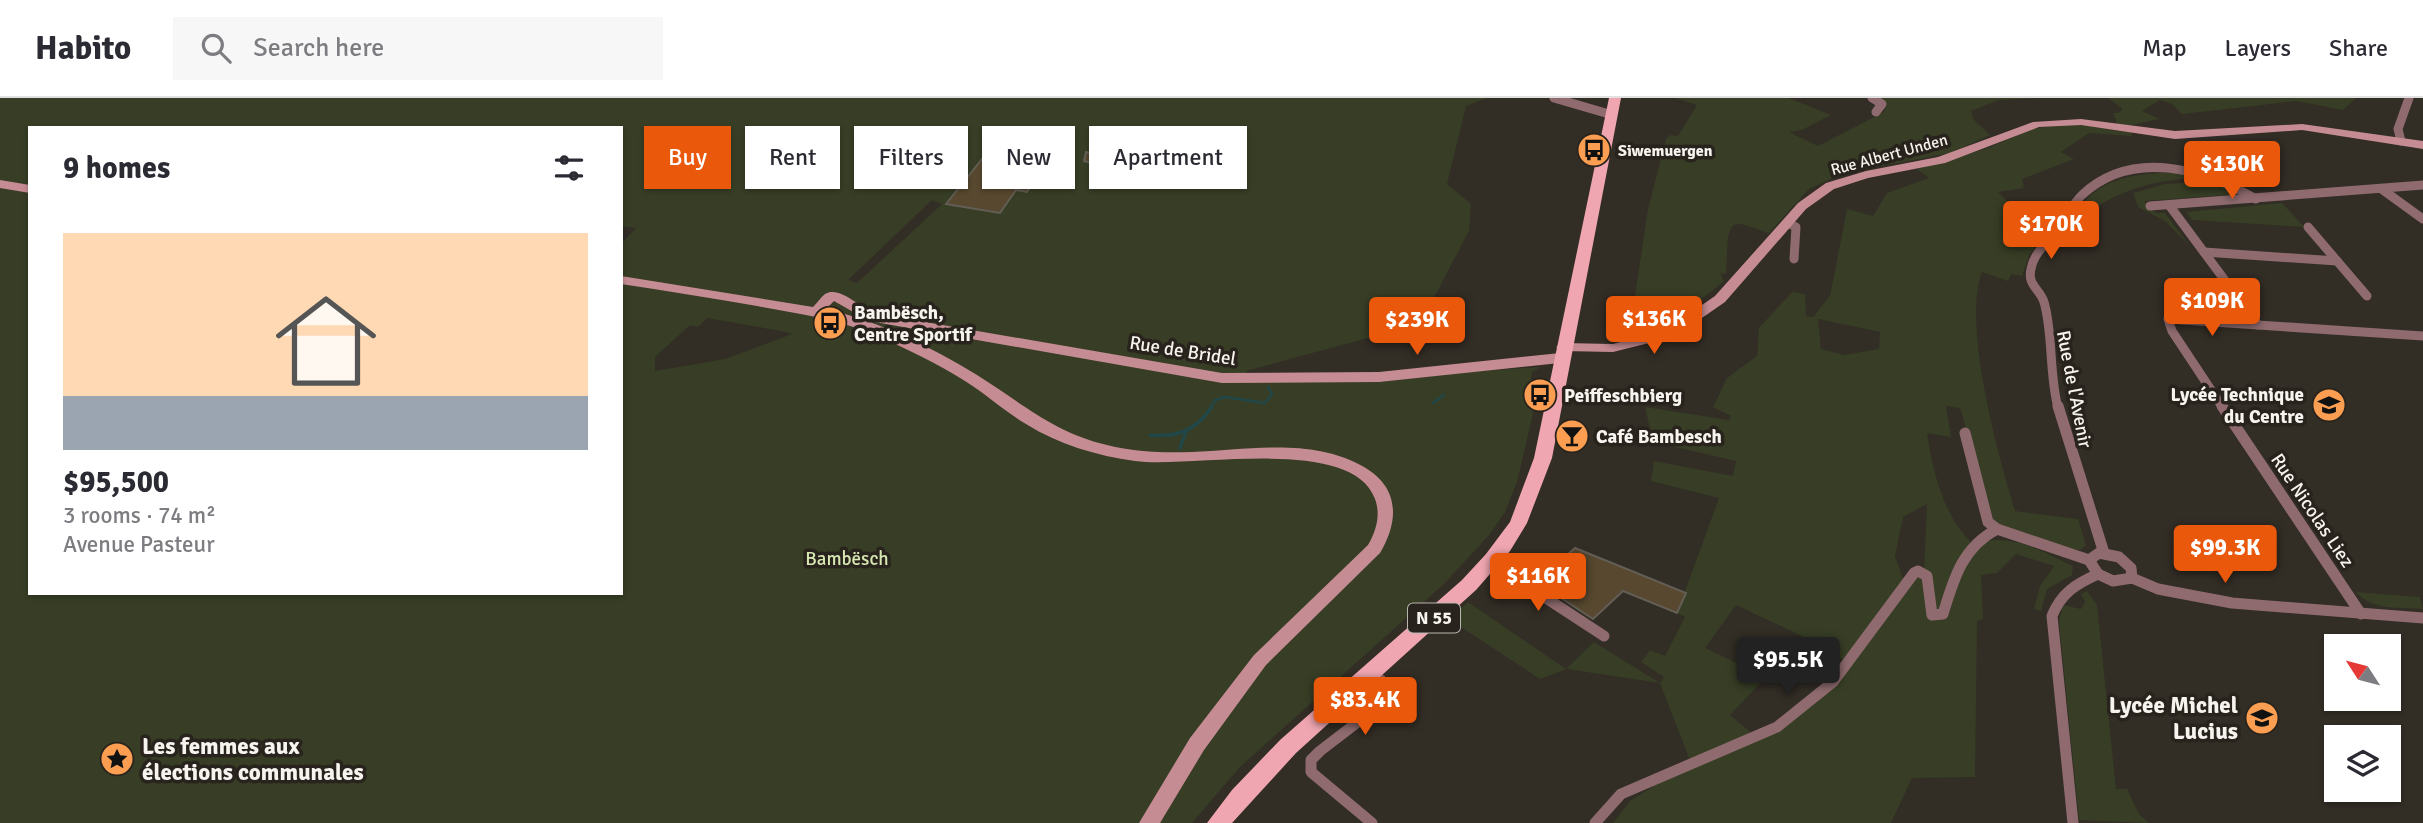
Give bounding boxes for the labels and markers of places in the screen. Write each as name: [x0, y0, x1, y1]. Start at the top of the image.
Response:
bus stop icon: Siwemuergen: [1575, 131, 1613, 169]
place label: Siwemuergen: [1618, 141, 1713, 161]
pin: $130K: [2183, 141, 2281, 201]
pin: $170K: [2002, 202, 2100, 261]
pin: $109K: [2163, 278, 2261, 338]
pin: $136K: [1605, 296, 1703, 356]
pin: $239K: [1368, 298, 1466, 357]
place label: Bambësch, Centre Sportif: [854, 301, 973, 347]
bus stop icon: Bambësch, Centre Sportif: [811, 304, 849, 342]
bus stop icon: Peiffeschbierg: [1521, 376, 1559, 414]
place label: Lycée Technique du Centre: [2171, 383, 2304, 429]
place label: Peiffeschbierg: [1564, 384, 1682, 408]
school or university icon: Lycée Technique du Centre: [2310, 386, 2348, 424]
bar icon: Café Bambesch: [1553, 417, 1591, 455]
place label: Café Bambesch: [1596, 425, 1722, 449]
pin: $99.3K: [2168, 526, 2282, 585]
pin: $116K: [1489, 554, 1587, 613]
pin: $95.5K: [1731, 638, 1845, 697]
pin: $83.4K: [1308, 678, 1422, 737]
place label: Lycée Michel Lucius: [2109, 691, 2238, 746]
school or university icon: Lycée Michel Lucius: [2243, 699, 2281, 737]
place label: Les femmes aux élections communales: [142, 732, 364, 787]
place icon: Les femmes aux élections communales: [98, 740, 136, 778]

